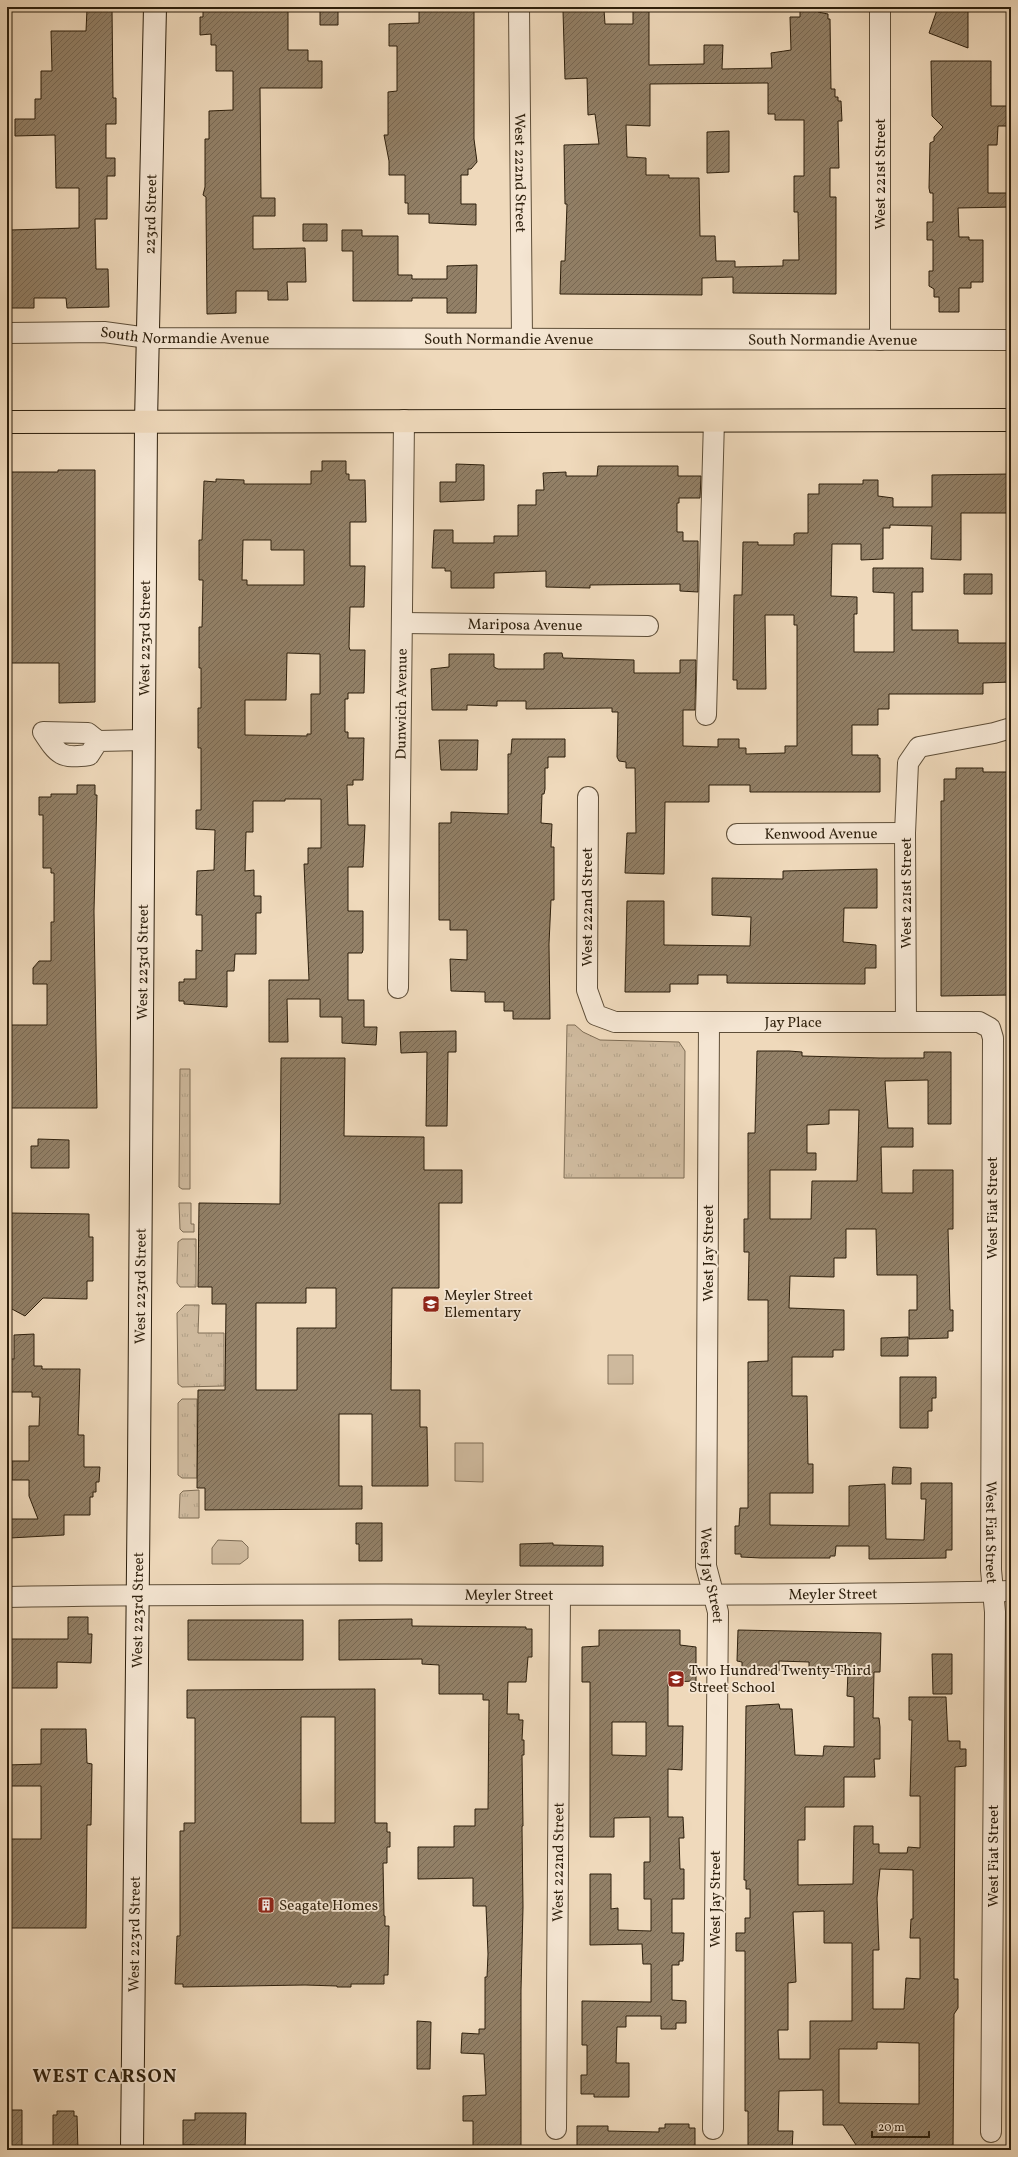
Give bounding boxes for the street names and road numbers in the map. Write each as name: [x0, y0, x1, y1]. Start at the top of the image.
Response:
street label: West 222nd Street: [508, 113, 530, 233]
street label: West 221st Street: [871, 118, 892, 230]
street label: 223rd Street: [141, 174, 163, 255]
street label: South Normandie Avenue: [99, 323, 269, 351]
street label: South Normandie Avenue: [424, 330, 593, 351]
street label: South Normandie Avenue: [748, 330, 917, 352]
street label: West 223rd Street: [135, 580, 157, 696]
street label: Mariposa Avenue: [467, 615, 583, 637]
street label: Dunwich Avenue: [391, 648, 414, 760]
street label: Kenwood Avenue: [764, 824, 878, 846]
street label: West 221st Street: [897, 837, 918, 949]
street label: West 222nd Street: [578, 847, 599, 967]
street label: West 223rd Street: [133, 904, 155, 1020]
street label: Jay Place: [765, 1013, 822, 1034]
street label: West Fiat Street: [983, 1157, 1004, 1259]
street label: West Jay Street: [699, 1204, 720, 1302]
street label: West 223rd Street: [131, 1228, 153, 1344]
street label: West Fiat Street: [979, 1481, 1001, 1585]
street label: West Jay Street: [694, 1527, 727, 1623]
street label: West 223rd Street: [128, 1552, 150, 1668]
street label: Meyler Street: [788, 1584, 878, 1606]
street label: Meyler Street: [464, 1586, 554, 1607]
street label: West 222nd Street: [549, 1802, 570, 1922]
street label: West Fiat Street: [984, 1805, 1005, 1907]
street label: West Jay Street: [706, 1850, 727, 1948]
street label: West 223rd Street: [125, 1876, 147, 1992]

